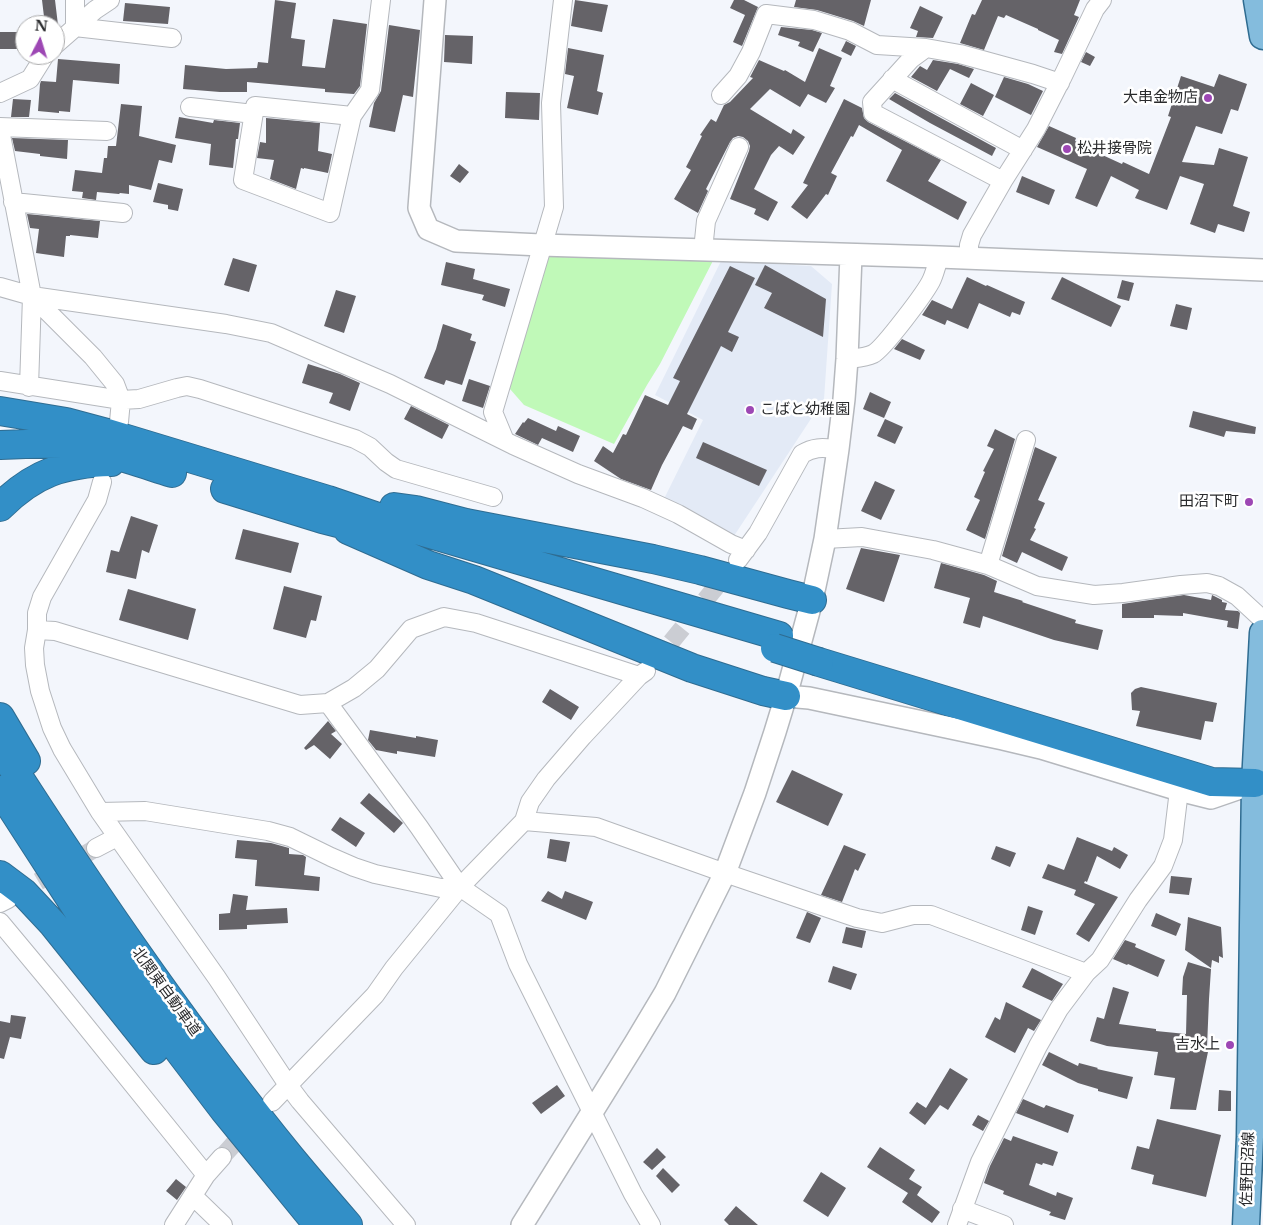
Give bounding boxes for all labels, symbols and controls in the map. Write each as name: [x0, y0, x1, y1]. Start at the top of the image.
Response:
north arrow: [15, 15, 65, 65]
text: N: [34, 17, 49, 36]
place label: 大串金物店: [1123, 89, 1198, 107]
marker: 大串金物店: [1202, 92, 1214, 104]
place label: 松井接骨院: [1077, 140, 1152, 158]
marker: 松井接骨院: [1061, 143, 1073, 155]
place label: こばと幼稚園: [760, 401, 850, 419]
marker: こばと幼稚園: [744, 404, 756, 416]
place label: 田沼下町: [1179, 493, 1239, 511]
marker: 田沼下町: [1243, 496, 1255, 508]
street label: 北関東自動車道: [128, 944, 204, 1040]
place label: 吉水上: [1175, 1036, 1220, 1054]
marker: 吉水上: [1224, 1039, 1236, 1051]
street label: 佐野田沼線: [1238, 1131, 1258, 1207]

